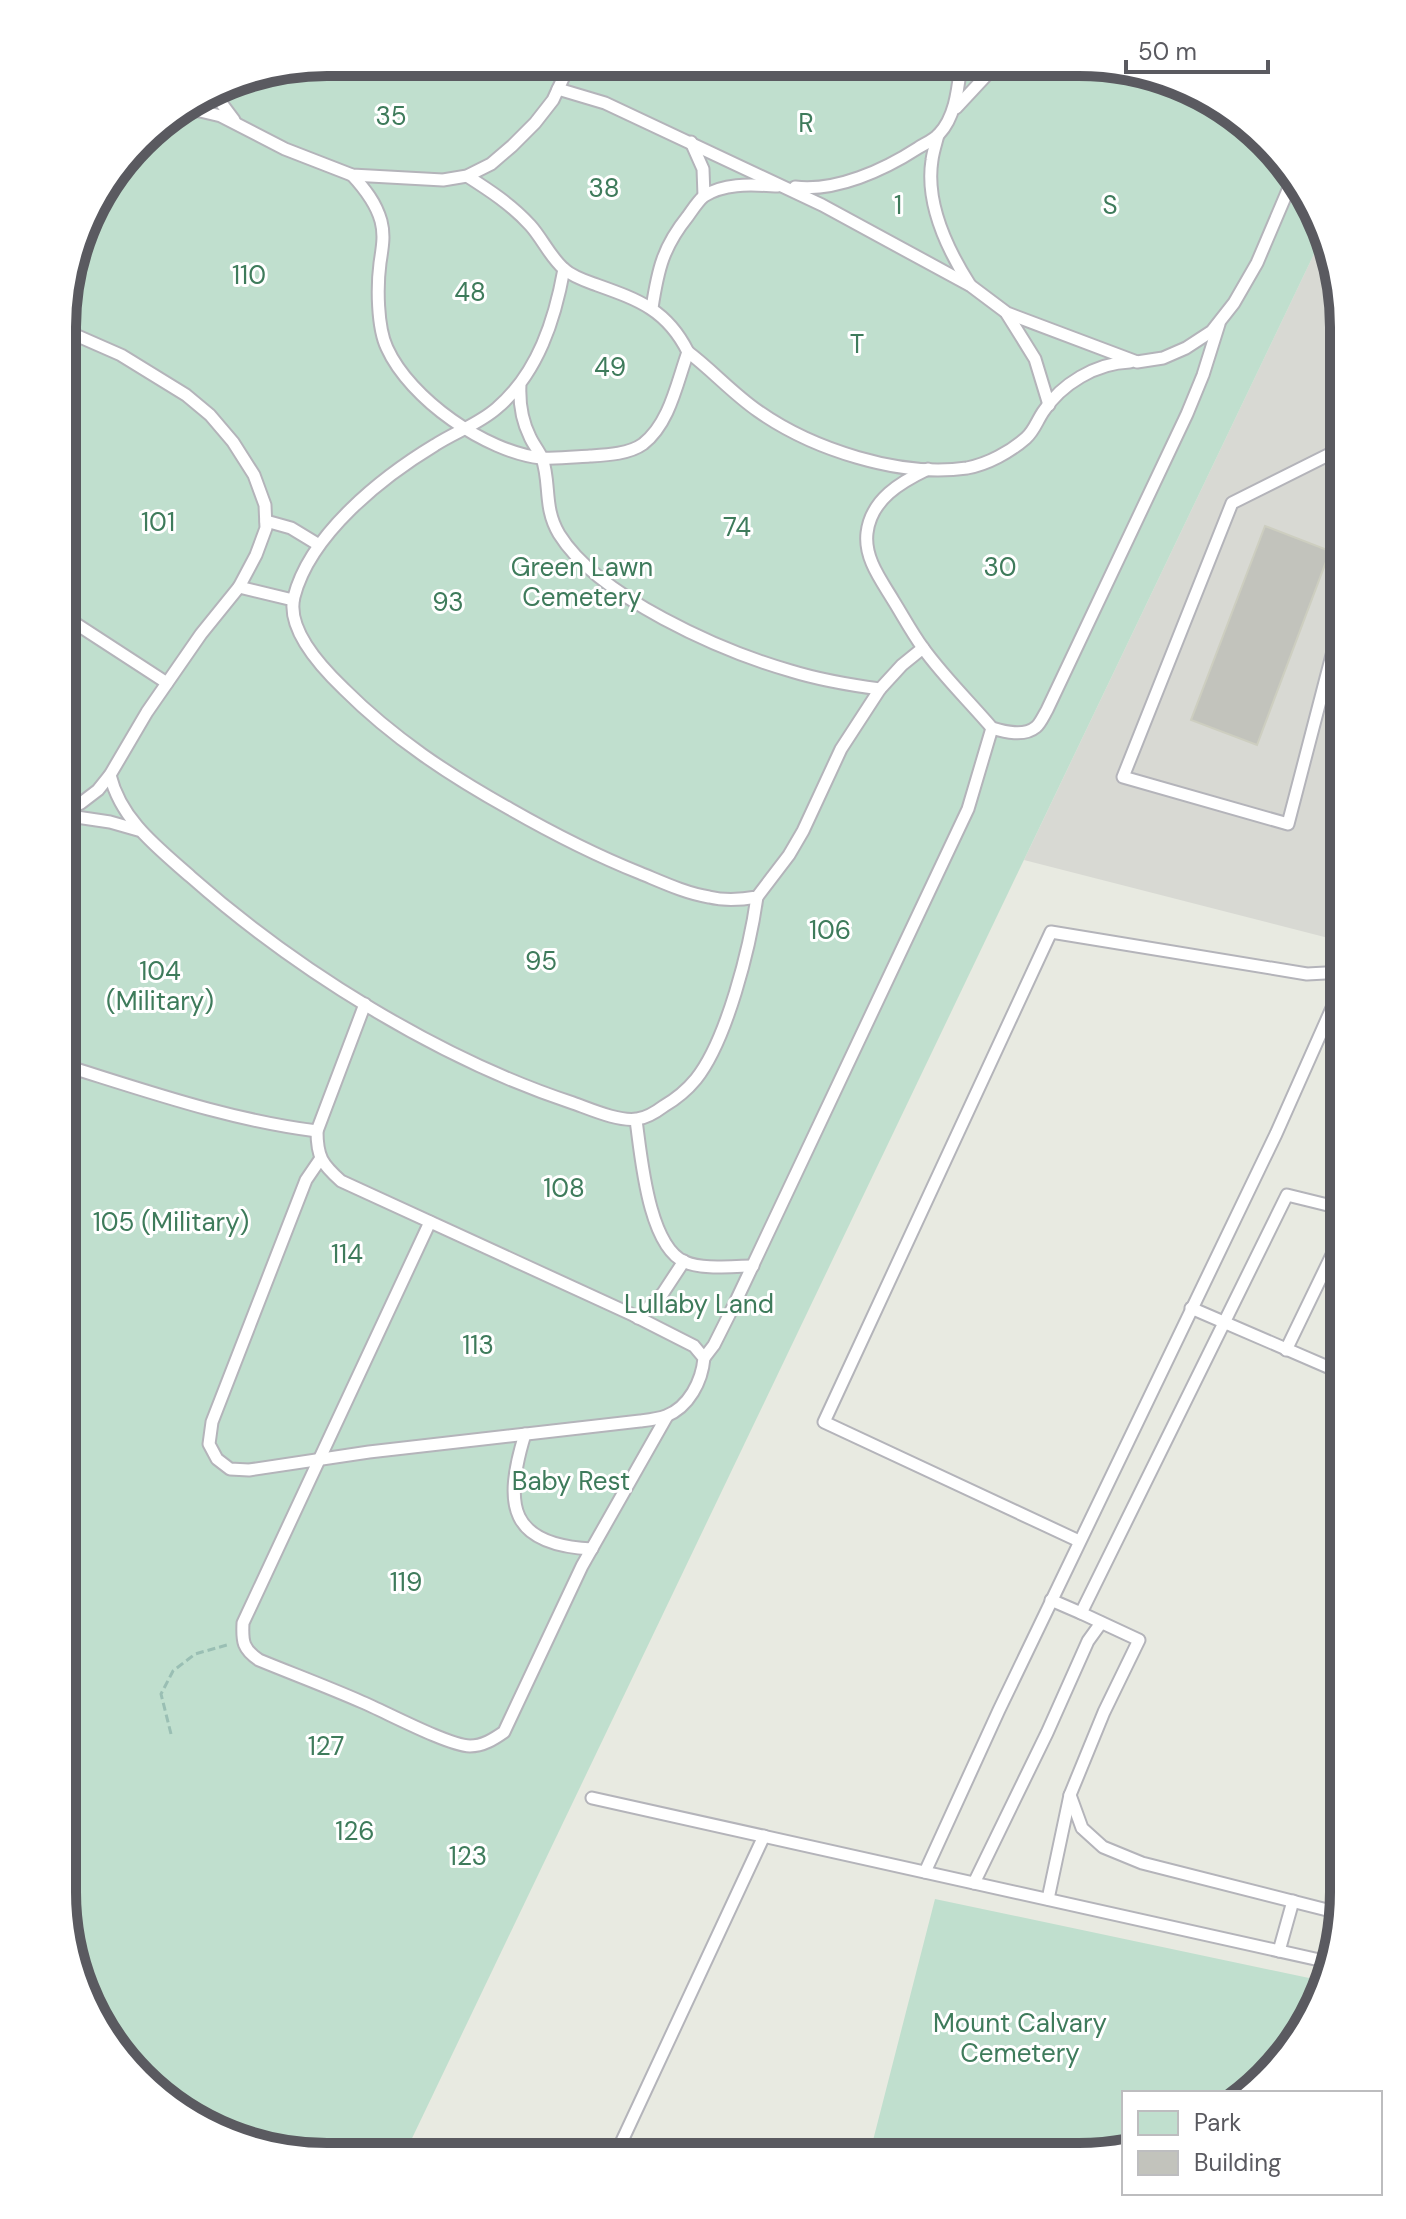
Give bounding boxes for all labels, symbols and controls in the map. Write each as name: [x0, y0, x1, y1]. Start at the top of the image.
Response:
scale bar: [1126, 24, 1268, 74]
text: 50 m: [1138, 36, 1197, 67]
park label: 35: [375, 99, 407, 133]
park label: R: [798, 106, 814, 140]
park label: 38: [588, 171, 620, 205]
park label: 1: [894, 188, 902, 222]
park label: S: [1102, 188, 1118, 222]
park label: 110: [232, 258, 266, 292]
park label: 48: [454, 275, 486, 309]
park label: T: [850, 327, 864, 361]
park label: 49: [594, 350, 626, 384]
park label: 101: [141, 505, 175, 539]
park label: 74: [723, 510, 751, 544]
park label: Green Lawn Cemetery: [511, 550, 653, 614]
park label: 30: [983, 550, 1017, 584]
park label: 93: [432, 585, 464, 619]
park label: 106: [809, 913, 851, 947]
park label: 95: [525, 944, 557, 978]
park label: 104 (Military): [106, 954, 214, 1018]
park label: 108: [543, 1171, 585, 1205]
park label: 105 (Military): [93, 1205, 249, 1239]
park label: 114: [331, 1237, 363, 1271]
park label: Lullaby Land: [624, 1287, 774, 1321]
park label: 113: [462, 1328, 494, 1362]
park label: Baby Rest: [512, 1464, 630, 1498]
park label: 119: [390, 1565, 422, 1599]
park label: 127: [308, 1729, 344, 1763]
park label: 126: [335, 1814, 375, 1848]
park label: 123: [449, 1839, 487, 1873]
park label: Mount Calvary Cemetery: [933, 2006, 1107, 2070]
legend: [1122, 2091, 1382, 2195]
text: Park: [1194, 2107, 1241, 2138]
text: Building: [1194, 2147, 1281, 2178]

